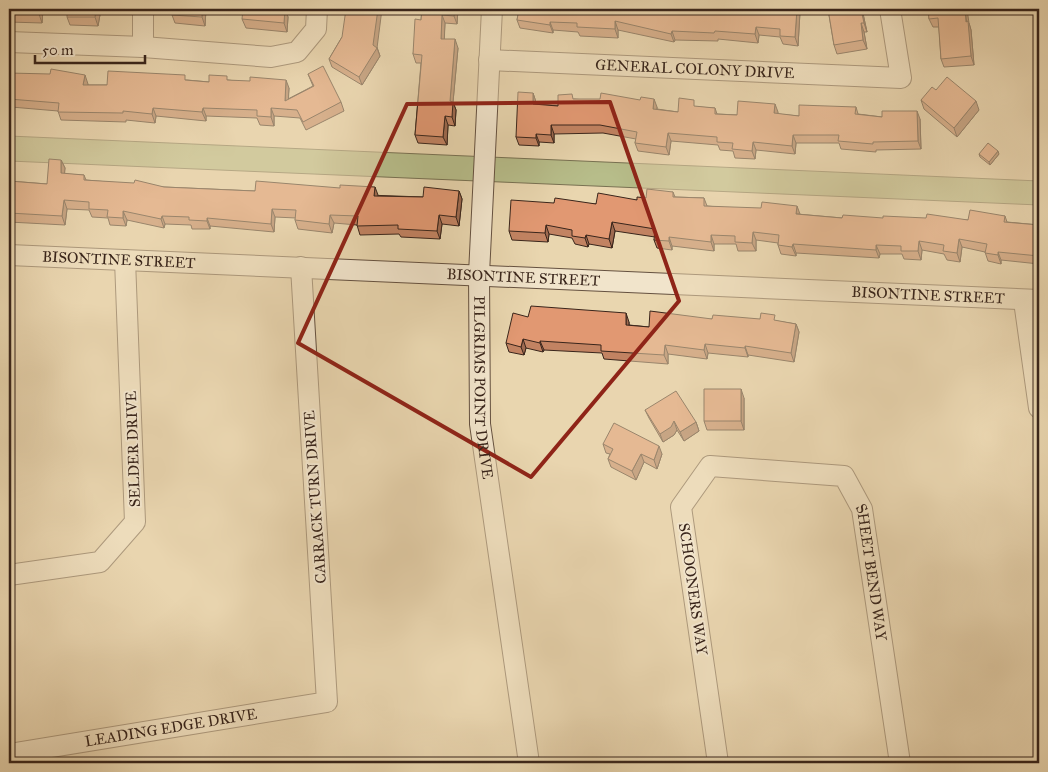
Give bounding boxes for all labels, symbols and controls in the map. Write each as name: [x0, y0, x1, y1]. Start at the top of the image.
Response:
scale bar: [35, 32, 145, 64]
text: 50 m: [42, 41, 74, 59]
street label: GENERAL COLONY DRIVE: [595, 56, 795, 82]
street label: BISONTINE STREET: [42, 247, 196, 272]
street label: BISONTINE STREET: [446, 265, 601, 290]
street label: BISONTINE STREET: [851, 283, 1005, 307]
street label: PILGRIMS POINT DRIVE: [470, 296, 497, 481]
street label: SELDER DRIVE: [122, 390, 144, 508]
street label: CARRACK TURN DRIVE: [300, 409, 330, 584]
street label: SHEET BEND WAY: [852, 500, 891, 642]
street label: SCHOONERS WAY: [675, 522, 711, 657]
street label: LEADING EDGE DRIVE: [83, 705, 259, 750]

